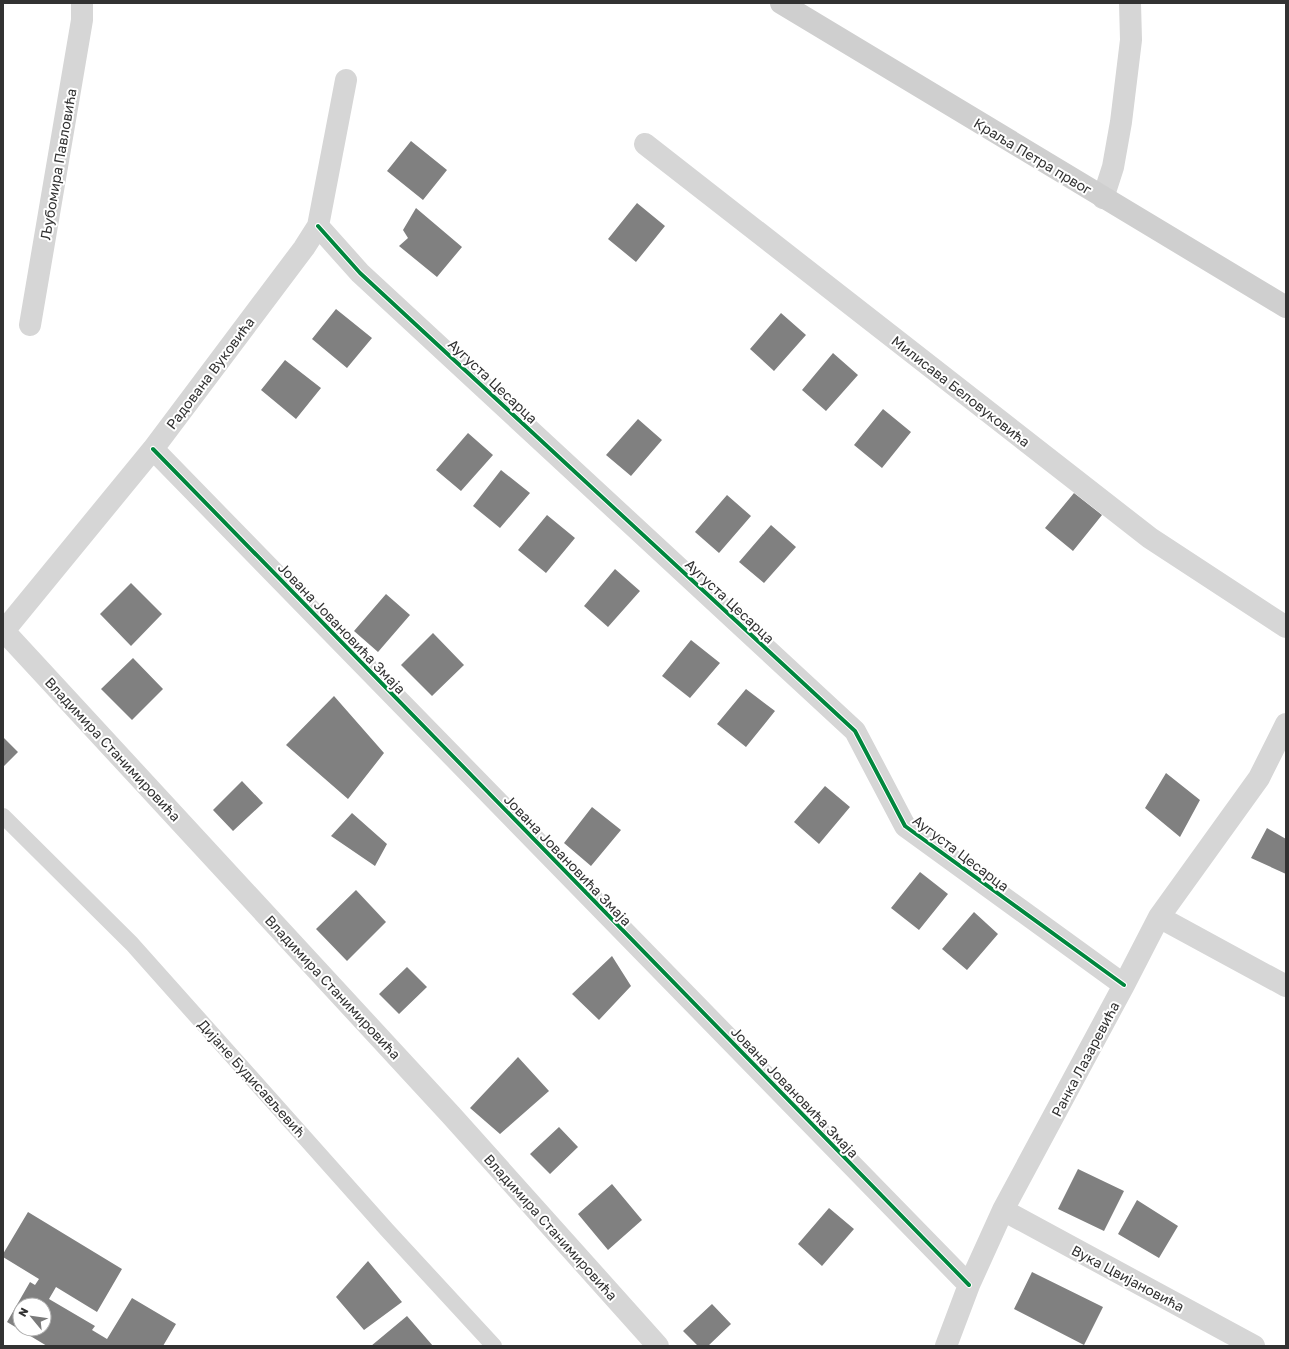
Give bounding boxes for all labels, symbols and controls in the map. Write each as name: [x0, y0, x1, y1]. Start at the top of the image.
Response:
street label: Љубомира Павловића: [36, 87, 80, 241]
street label: Краља Петра првог: [971, 114, 1096, 198]
street label: Радована Вуковића: [162, 314, 258, 432]
street label: Милисава Беловуковића: [888, 332, 1034, 450]
street label: Аугуста Цесарца: [445, 335, 541, 427]
street label: Аугуста Цесарца: [682, 555, 778, 647]
street label: Јована Јовановића Змаја: [275, 559, 409, 697]
street label: Владимира Станимировића: [42, 673, 184, 825]
street label: Јована Јовановића Змаја: [501, 791, 635, 929]
street label: Аугуста Цесарца: [910, 811, 1012, 895]
street label: Владимира Станимировића: [262, 911, 404, 1063]
street label: Ранка Лазаревића: [1047, 999, 1123, 1119]
street label: Дијане Будисављевић: [195, 1016, 309, 1140]
street label: Јована Јовановића Змаја: [728, 1023, 862, 1161]
street label: Владимира Станимировића: [481, 1150, 621, 1304]
street label: Вука Цвијановића: [1069, 1241, 1187, 1315]
north arrow: [12, 1297, 52, 1337]
text: N: [15, 1305, 31, 1319]

